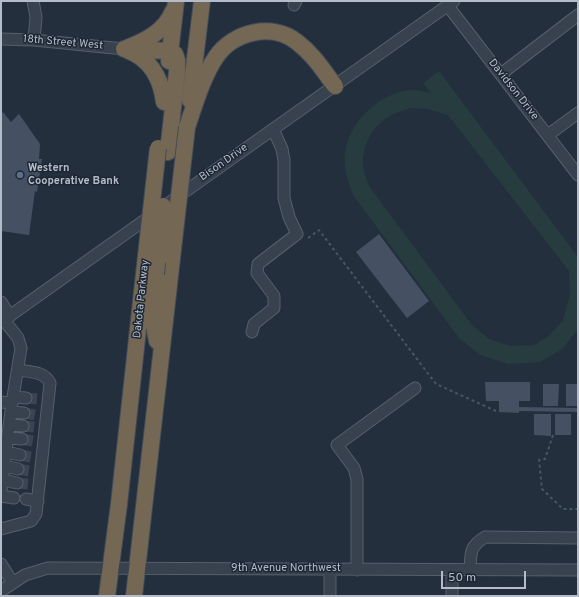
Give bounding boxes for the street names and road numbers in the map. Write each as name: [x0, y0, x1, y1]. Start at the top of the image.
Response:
street label: 18th Street West: [22, 33, 104, 53]
street label: Davidson Drive: [485, 57, 541, 123]
street label: Bison Drive: [197, 142, 251, 184]
street label: Dakota Parkway: [131, 259, 153, 339]
street label: 9th Avenue Northwest: [231, 562, 341, 576]

